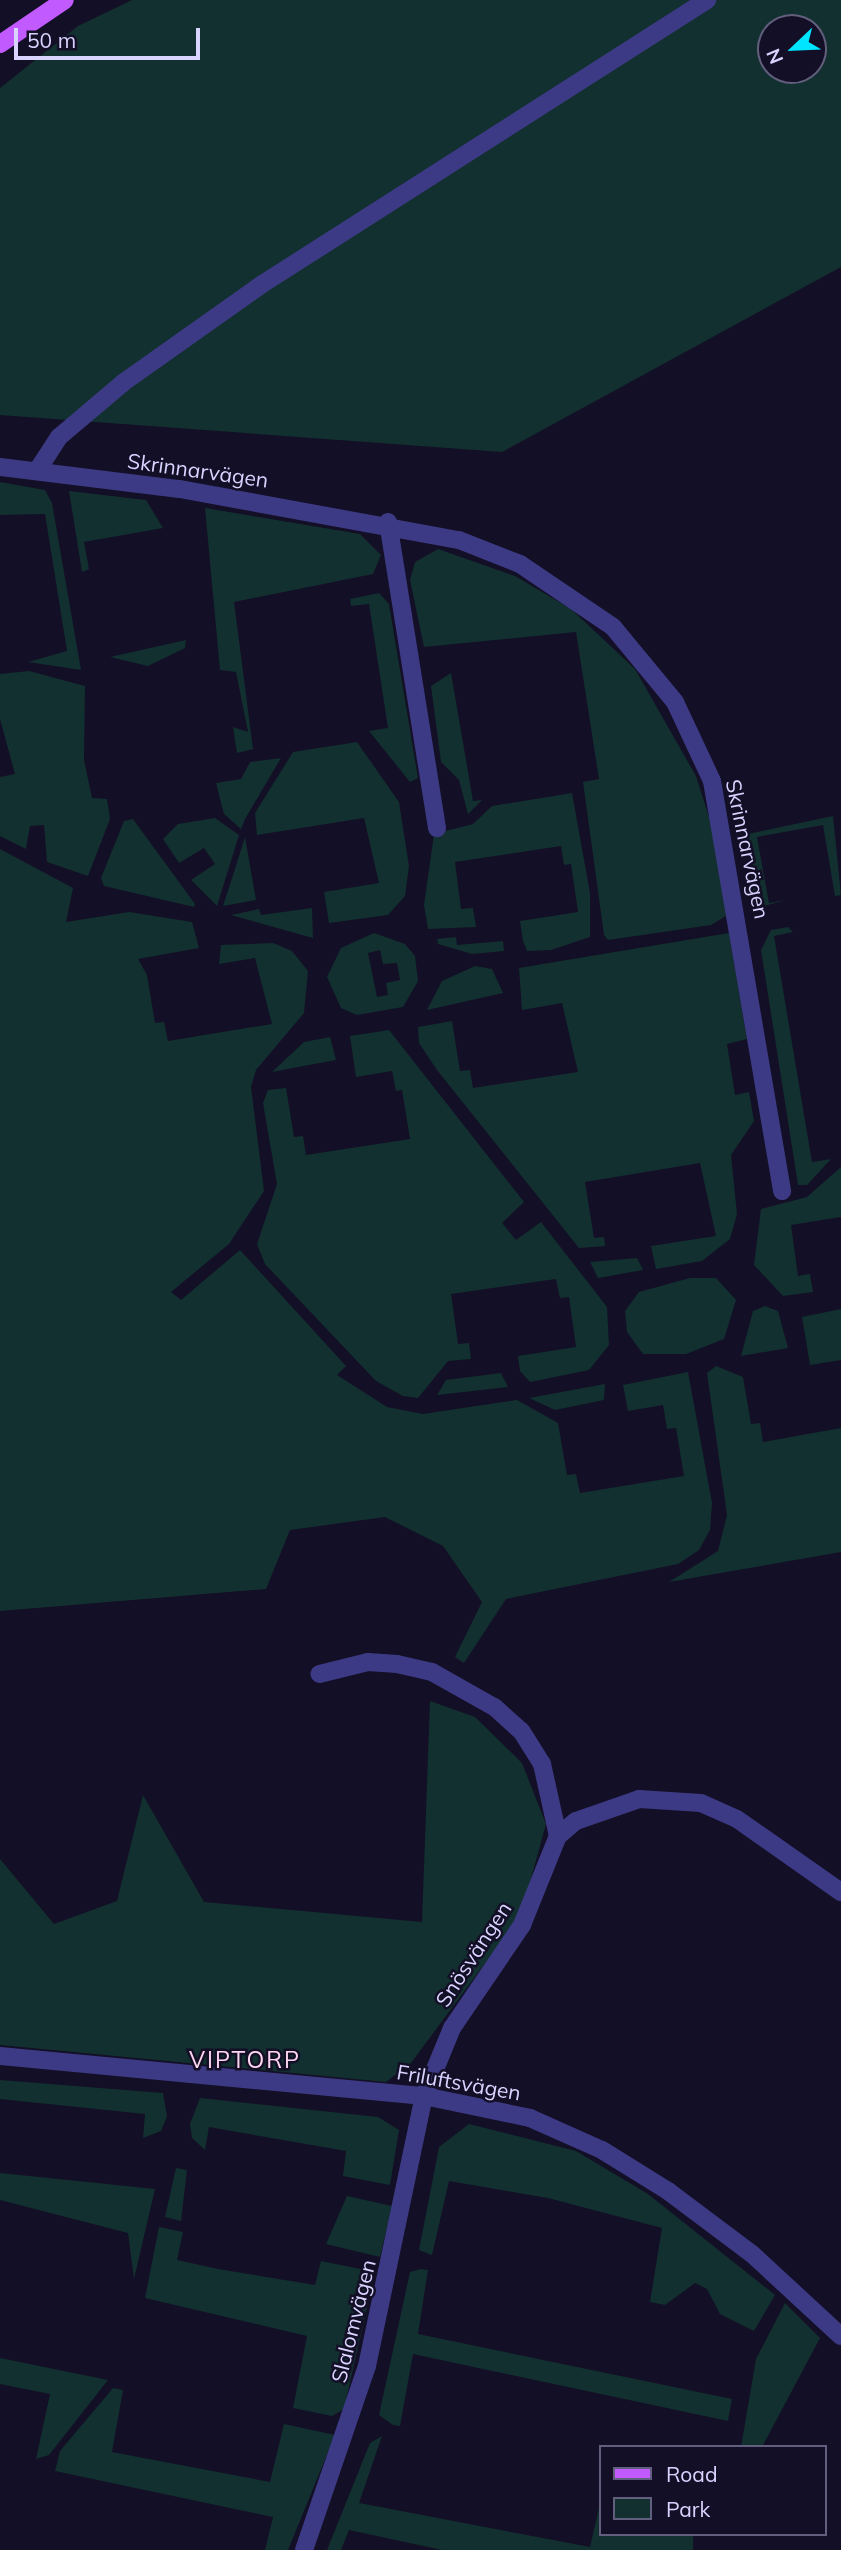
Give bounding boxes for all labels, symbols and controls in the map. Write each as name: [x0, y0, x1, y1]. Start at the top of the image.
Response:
scale bar: [18, 14, 203, 58]
north arrow: [757, 14, 827, 84]
text: 50 m: [27, 27, 76, 53]
text: N: [761, 45, 788, 68]
street label: Skrinnarvägen: [126, 448, 270, 492]
street label: Skrinnarvägen: [721, 777, 775, 921]
street label: Snösvängen: [430, 1897, 516, 2011]
district label: VIPTORP: [190, 2046, 300, 2074]
street label: Friluftsvägen: [395, 2059, 523, 2105]
street label: Slalomvägen: [326, 2257, 380, 2385]
legend: [600, 2445, 827, 2536]
text: Road: [666, 2461, 717, 2487]
text: Park: [666, 2496, 710, 2522]

